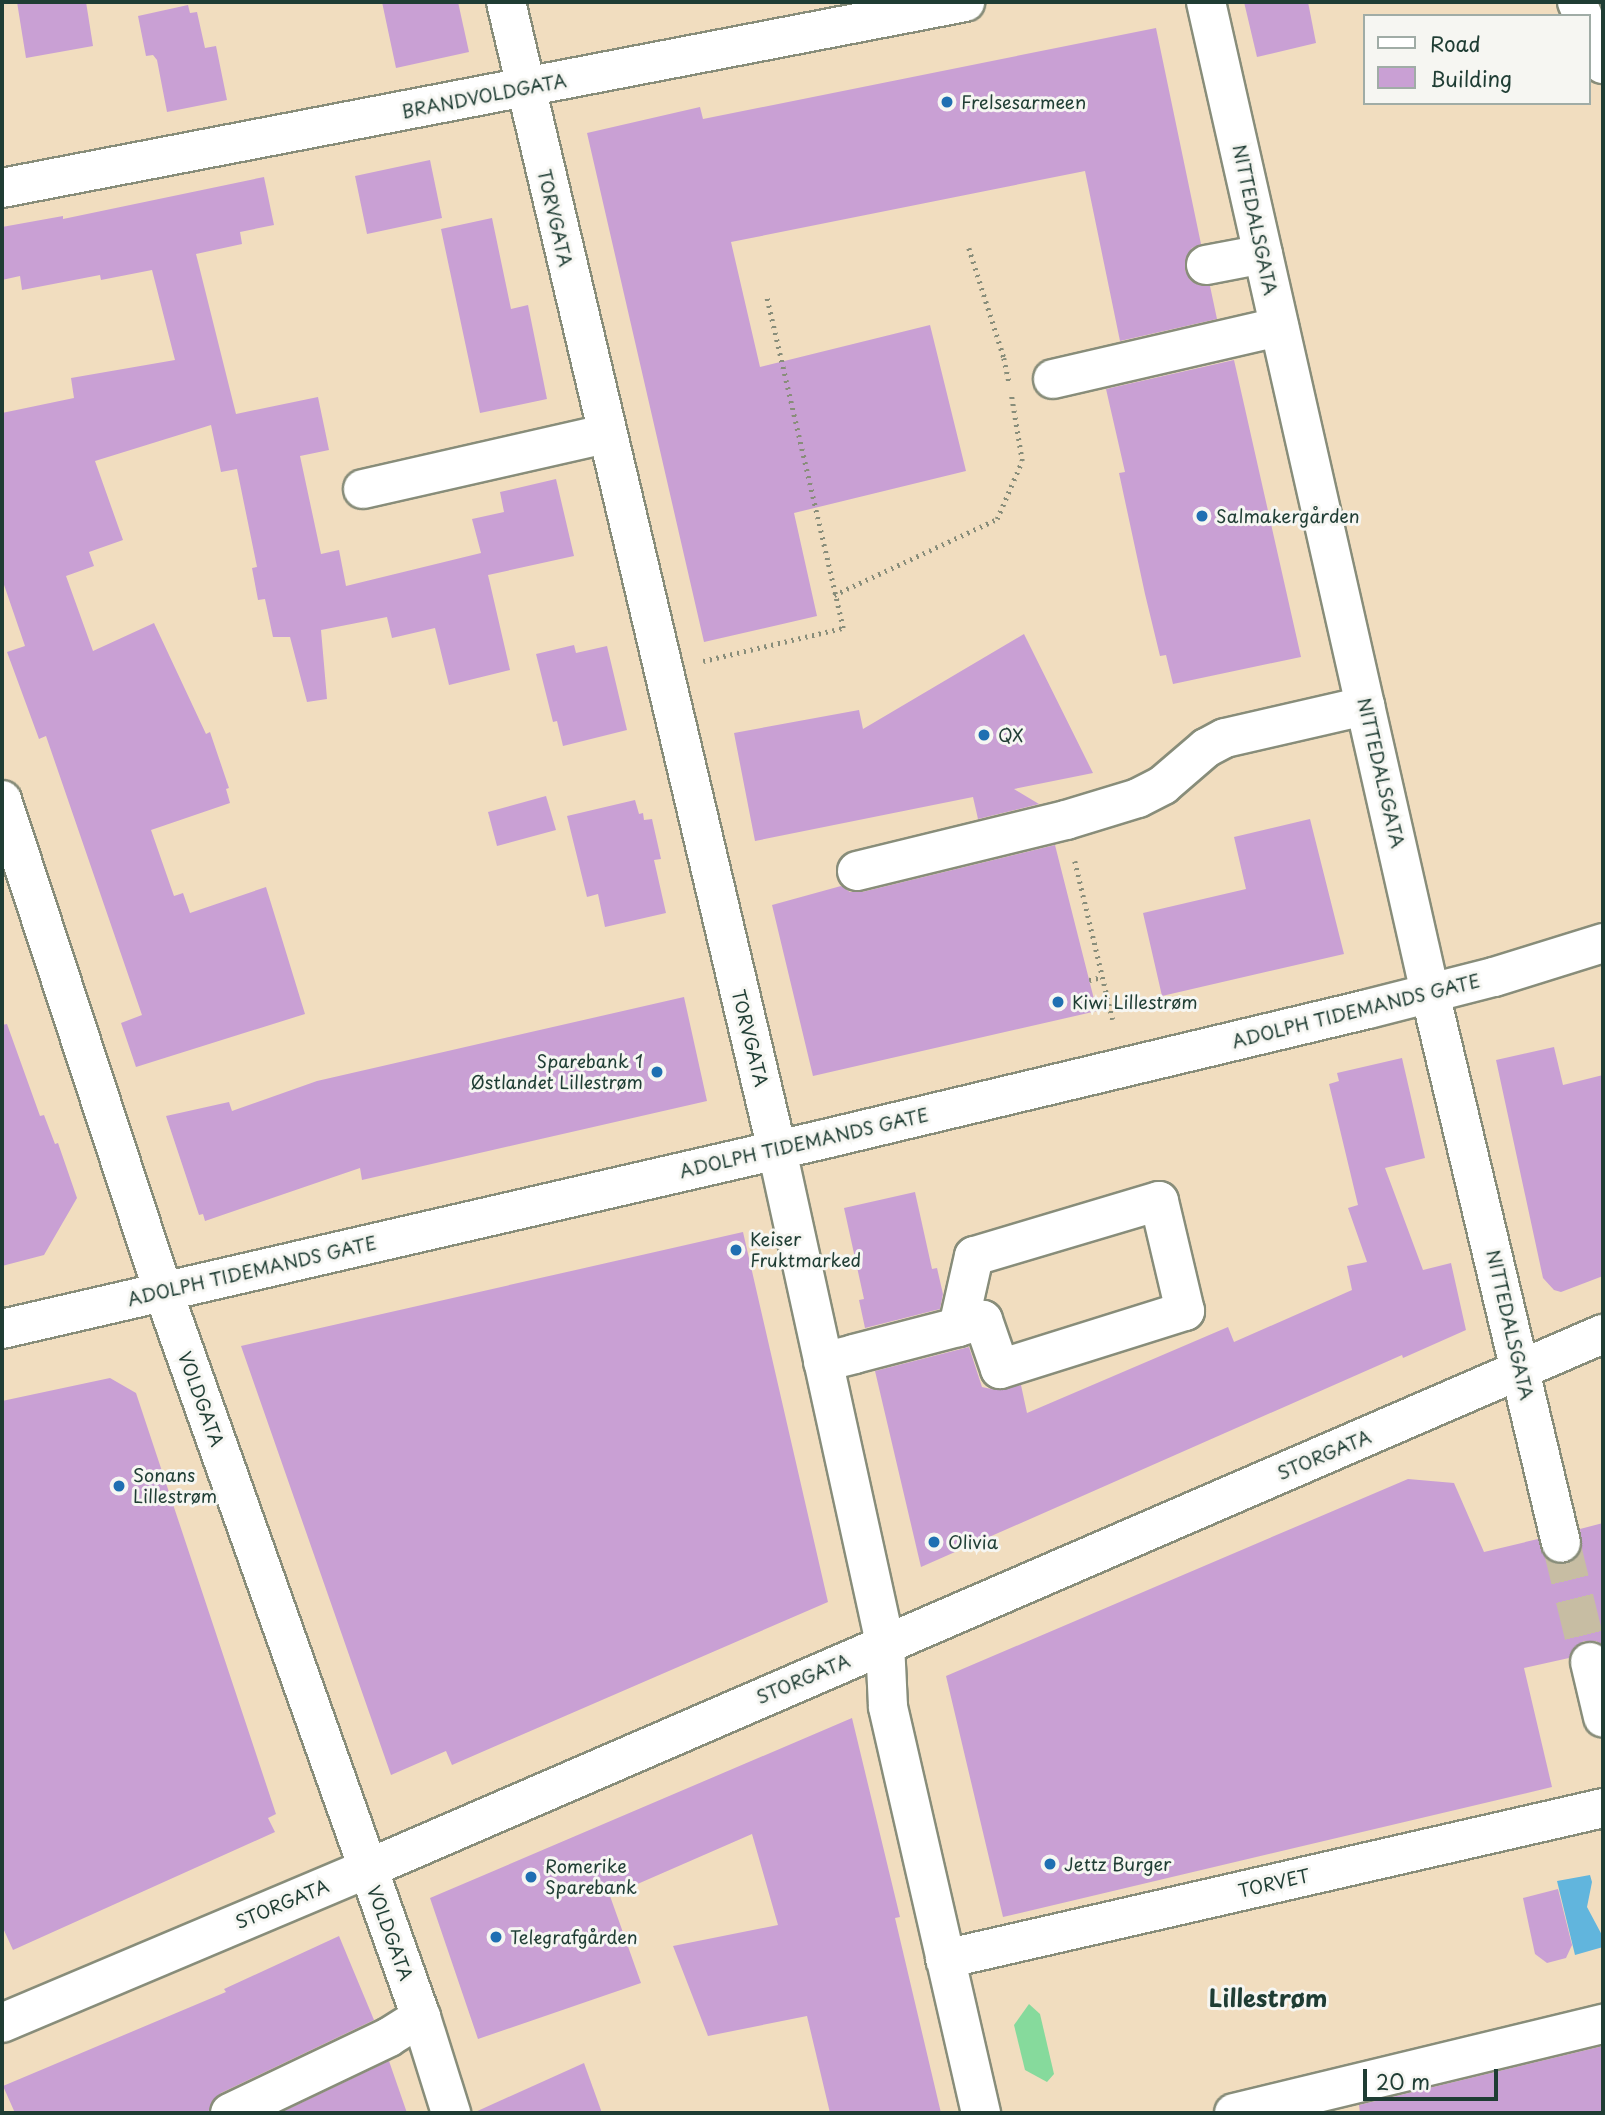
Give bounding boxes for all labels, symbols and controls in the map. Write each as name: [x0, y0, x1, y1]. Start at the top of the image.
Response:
legend: [1364, 14, 1591, 105]
text: Road: [1430, 27, 1481, 59]
text: Building: [1430, 62, 1512, 94]
street label: BRANDVOLDGATA: [400, 69, 568, 123]
place label: Frelsesarmeen: [961, 91, 1086, 113]
marker: Frelsesarmeen: [939, 94, 955, 110]
street label: NITTEDALSGATA: [1228, 143, 1282, 297]
street label: TORVGATA: [533, 167, 577, 269]
place label: Salmakergården: [1216, 505, 1360, 527]
marker: Salmakergården: [1194, 508, 1210, 524]
street label: NITTEDALSGATA: [1353, 696, 1409, 850]
place label: QX: [998, 724, 1023, 746]
marker: QX: [976, 727, 992, 743]
street label: ADOLPH TIDEMANDS GATE: [1230, 970, 1482, 1052]
street label: TORVGATA: [727, 987, 773, 1089]
place label: Kiwi Lillestrøm: [1072, 991, 1197, 1013]
marker: Kiwi Lillestrøm: [1050, 994, 1066, 1010]
place label: Sparebank 1 Østlandet Lillestrøm: [469, 1051, 643, 1094]
marker: Sparebank 1 Østlandet Lillestrøm: [649, 1064, 665, 1080]
street label: ADOLPH TIDEMANDS GATE: [678, 1104, 930, 1182]
place label: Keiser Fruktmarked: [750, 1229, 861, 1272]
street label: ADOLPH TIDEMANDS GATE: [126, 1232, 378, 1310]
marker: Keiser Fruktmarked: [728, 1242, 744, 1258]
street label: NITTEDALSGATA: [1482, 1248, 1538, 1402]
street label: VOLDGATA: [174, 1349, 228, 1449]
street label: STORGATA: [1274, 1426, 1374, 1484]
place label: Sonans Lillestrøm: [133, 1465, 217, 1508]
marker: Sonans Lillestrøm: [111, 1478, 127, 1494]
place label: Olivia: [948, 1531, 998, 1553]
marker: Olivia: [926, 1534, 942, 1550]
street label: STORGATA: [753, 1650, 853, 1708]
place label: Jettz Burger: [1064, 1853, 1172, 1875]
place label: Romerike Sparebank: [545, 1856, 637, 1898]
marker: Jettz Burger: [1042, 1856, 1058, 1872]
street label: TORVET: [1236, 1864, 1312, 1902]
marker: Romerike Sparebank: [523, 1869, 539, 1885]
street label: STORGATA: [232, 1875, 332, 1933]
street label: VOLDGATA: [363, 1883, 417, 1983]
place label: Telegrafgården: [510, 1926, 638, 1948]
marker: Telegrafgården: [488, 1929, 504, 1945]
district label: Lillestrøm: [1209, 1984, 1327, 2012]
scale bar: [1367, 2056, 1502, 2100]
text: 20 m: [1376, 2065, 1430, 2097]

